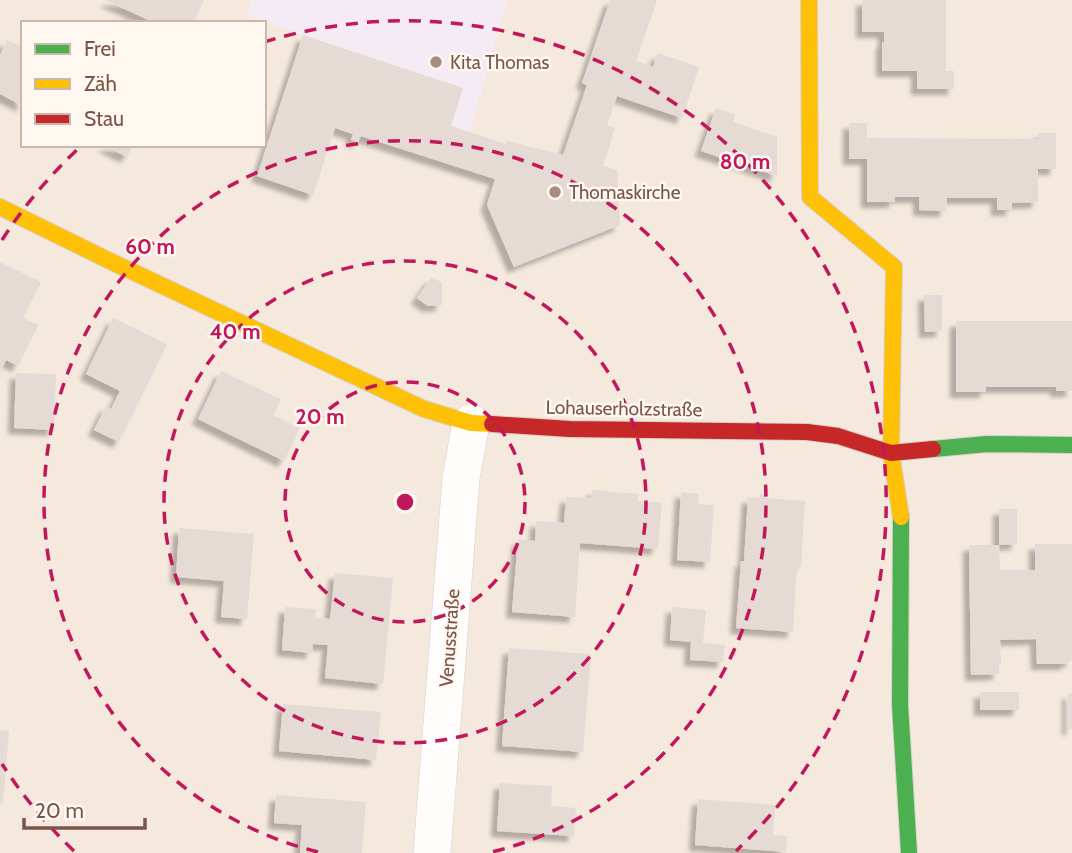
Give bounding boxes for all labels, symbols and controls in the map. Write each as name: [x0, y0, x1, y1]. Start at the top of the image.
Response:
legend: [21, 21, 266, 147]
text: Frei: [84, 36, 116, 61]
place label: Kita Thomas: [450, 51, 550, 74]
marker: Kita Thomas: [428, 54, 444, 70]
text: Zäh: [84, 71, 117, 96]
text: Stau: [84, 106, 124, 131]
text: 80 m: [720, 149, 770, 174]
place label: Thomaskirche: [569, 181, 681, 204]
marker: Thomaskirche: [547, 184, 563, 200]
text: 60 m: [125, 234, 175, 259]
text: 40 m: [210, 319, 260, 344]
street label: Lohauserholzstraße: [545, 396, 703, 421]
text: 20 m: [296, 404, 344, 429]
centre of rings: [393, 490, 417, 514]
street label: Venusstraße: [435, 588, 464, 688]
scale bar: [24, 786, 145, 830]
text: 20 m: [35, 798, 84, 823]

